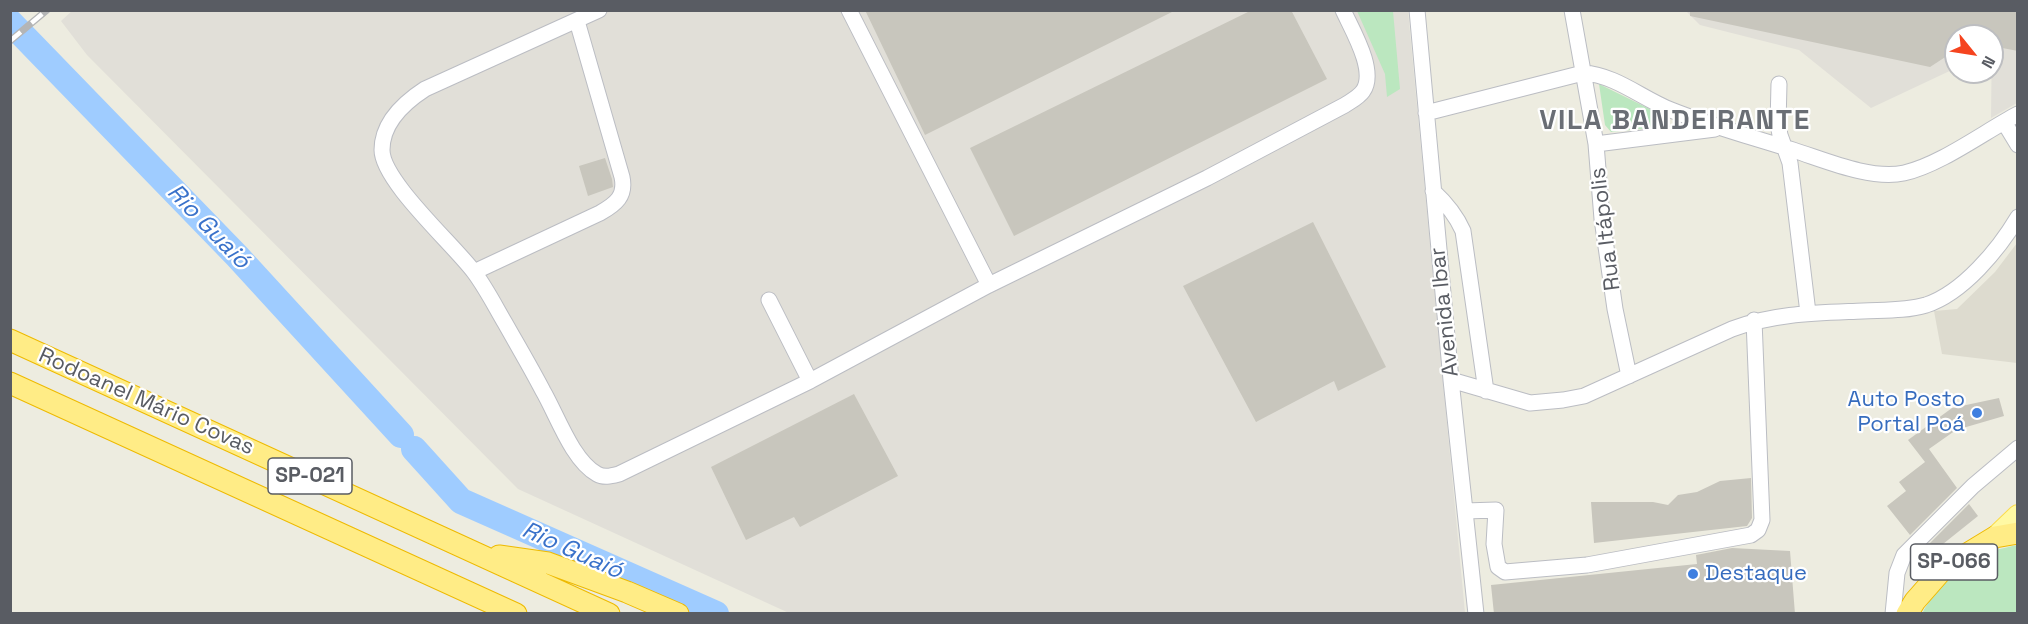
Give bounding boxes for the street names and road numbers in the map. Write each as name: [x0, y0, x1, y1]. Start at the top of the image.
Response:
street label: Rua Itápolis: [1585, 166, 1627, 292]
street label: Avenida Ibar: [1425, 246, 1465, 378]
street label: Rodoanel Mário Covas: [34, 343, 258, 461]
road number: SP-021: [268, 458, 352, 494]
road number: SP-066: [1910, 544, 1998, 580]

